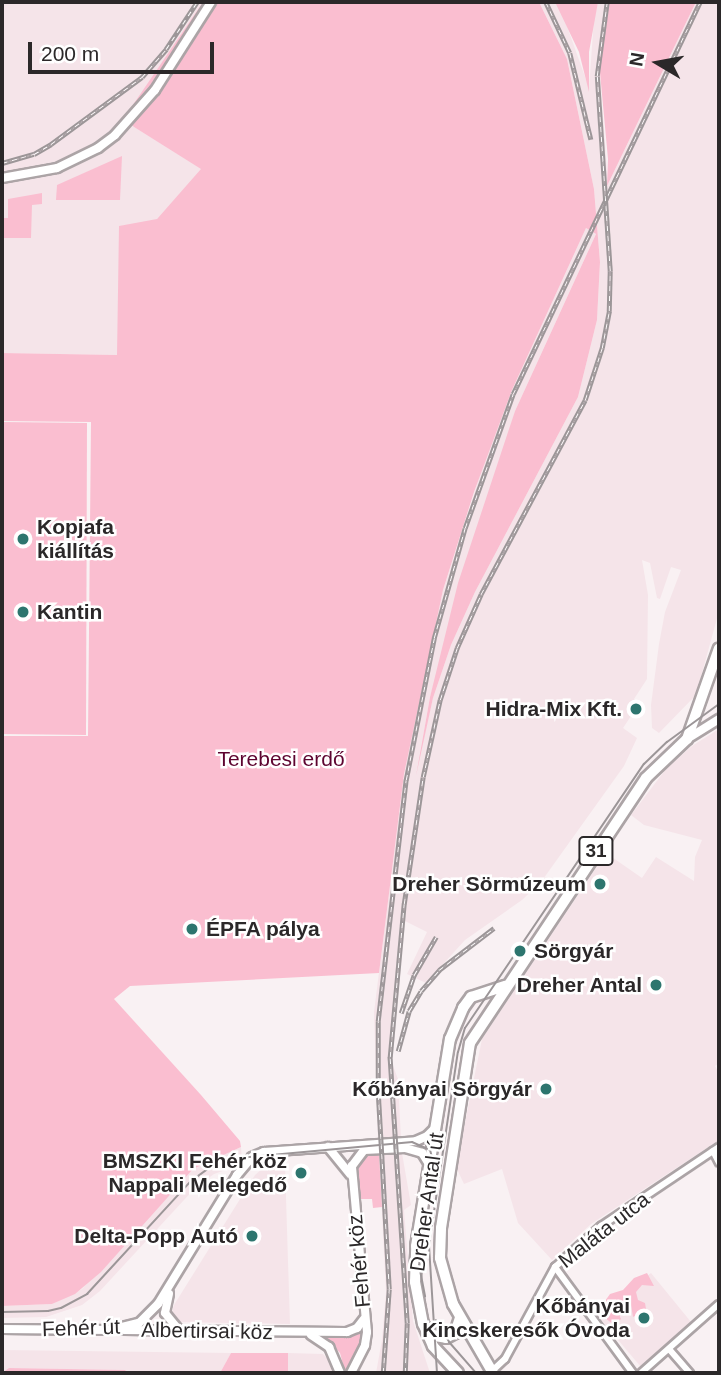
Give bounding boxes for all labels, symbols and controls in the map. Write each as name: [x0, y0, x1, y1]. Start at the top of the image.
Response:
scale bar: [32, 28, 217, 72]
north arrow: [623, 28, 693, 98]
text: 200 m: [41, 42, 99, 65]
text: N: [625, 51, 648, 68]
place label: Kopjafa kiállítás: [37, 514, 114, 564]
marker: Kopjafa kiállítás: [15, 531, 31, 547]
place label: Kantin: [37, 599, 102, 625]
marker: Kantin: [15, 604, 31, 620]
place label: Hidra-Mix Kft.: [486, 696, 622, 722]
marker: Hidra-Mix Kft.: [628, 701, 644, 717]
park label: Terebesi erdő: [217, 746, 345, 772]
road number: 31: [577, 836, 615, 866]
place label: Dreher Sörmúzeum: [392, 871, 586, 897]
marker: Dreher Sörmúzeum: [592, 876, 608, 892]
place label: ÉPFA pálya: [206, 916, 320, 942]
marker: ÉPFA pálya: [184, 921, 200, 937]
place label: Sörgyár: [534, 938, 613, 964]
marker: Sörgyár: [512, 943, 528, 959]
place label: Dreher Antal: [516, 972, 642, 998]
marker: Dreher Antal: [648, 977, 664, 993]
place label: Kőbányai Sörgyár: [352, 1076, 532, 1102]
marker: Kőbányai Sörgyár: [538, 1081, 554, 1097]
street label: Dreher Antal út: [405, 1130, 449, 1274]
place label: BMSZKI Fehér köz Nappali Melegedő: [103, 1148, 287, 1198]
marker: BMSZKI Fehér köz Nappali Melegedő: [293, 1165, 309, 1181]
street label: Maláta utca: [553, 1187, 655, 1273]
street label: Fehér köz: [342, 1213, 376, 1309]
place label: Delta-Popp Autó: [74, 1223, 238, 1249]
marker: Delta-Popp Autó: [244, 1228, 260, 1244]
place label: Kőbányai Kincskeresők Óvoda: [422, 1293, 630, 1343]
marker: Kőbányai Kincskeresők Óvoda: [636, 1310, 652, 1326]
street label: Fehér út: [41, 1314, 121, 1342]
street label: Albertirsai köz: [141, 1317, 273, 1345]

